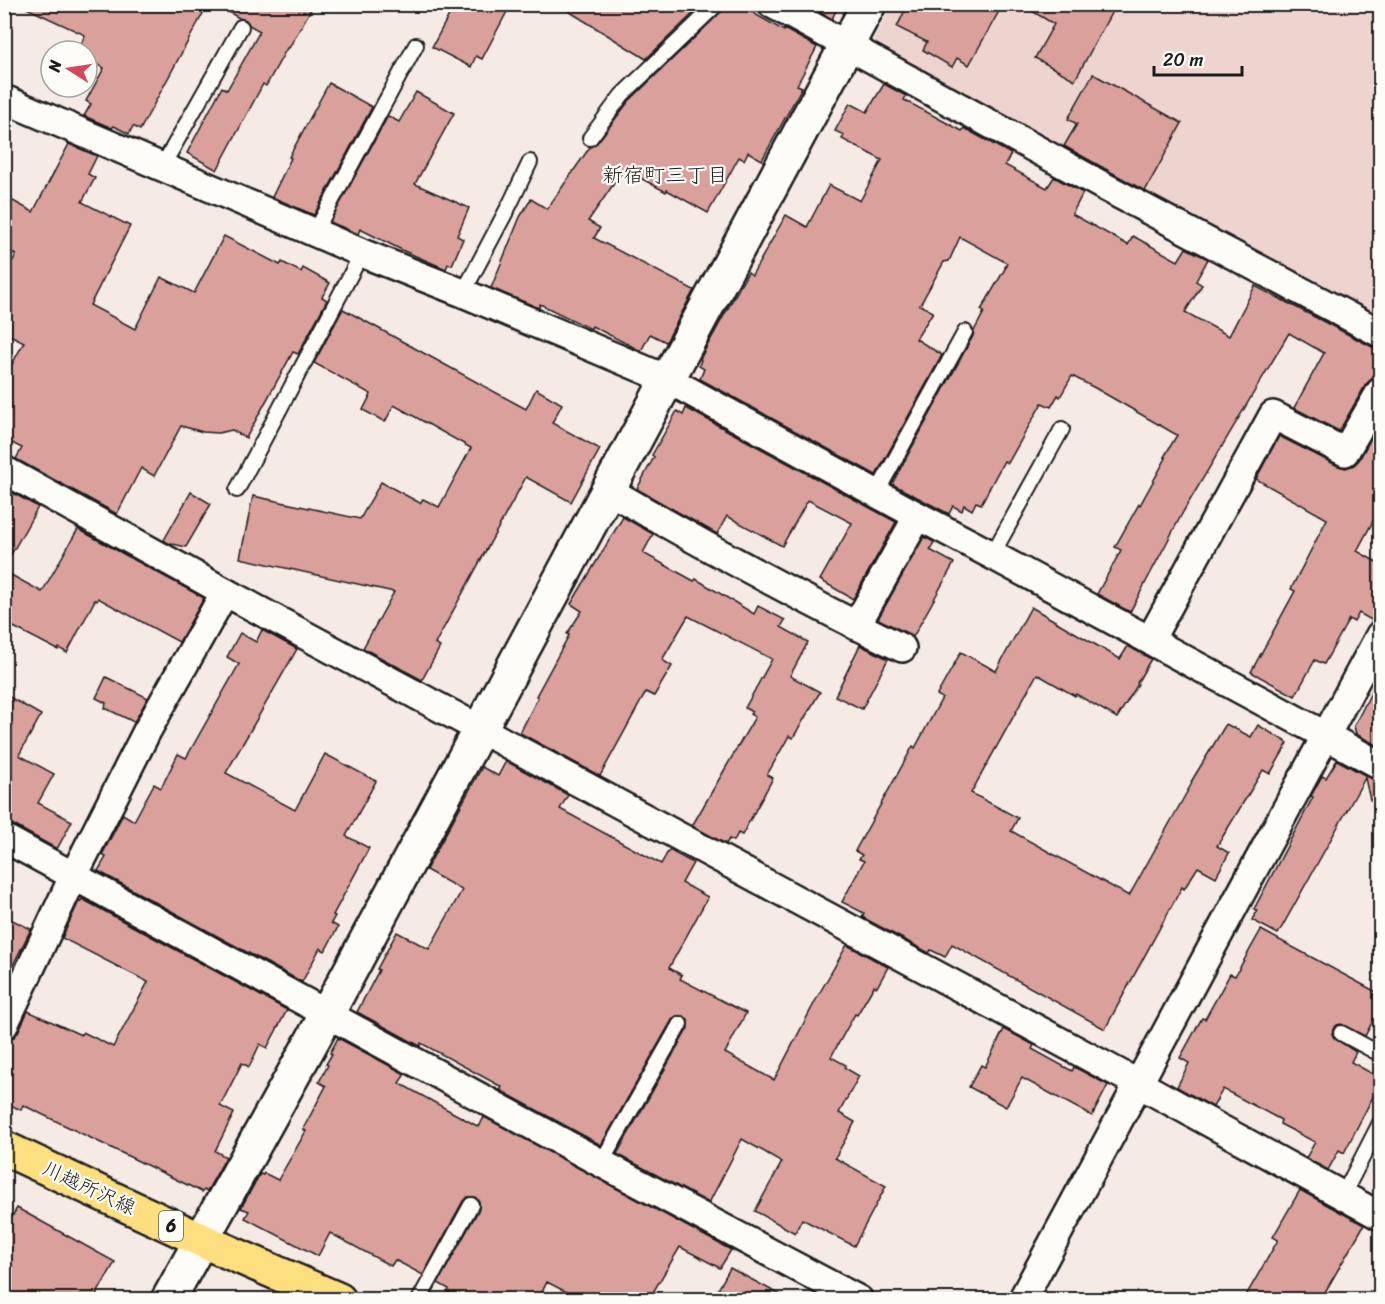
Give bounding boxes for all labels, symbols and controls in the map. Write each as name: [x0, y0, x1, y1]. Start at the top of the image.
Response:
north arrow: [39, 39, 99, 99]
scale bar: [1154, 39, 1242, 77]
text: 20 m: [1163, 44, 1203, 76]
text: N: [39, 57, 70, 75]
district label: 新宿町三丁目: [602, 156, 728, 194]
street label: 川越所沢線: [36, 1151, 142, 1225]
road number: 6: [159, 1211, 183, 1241]

